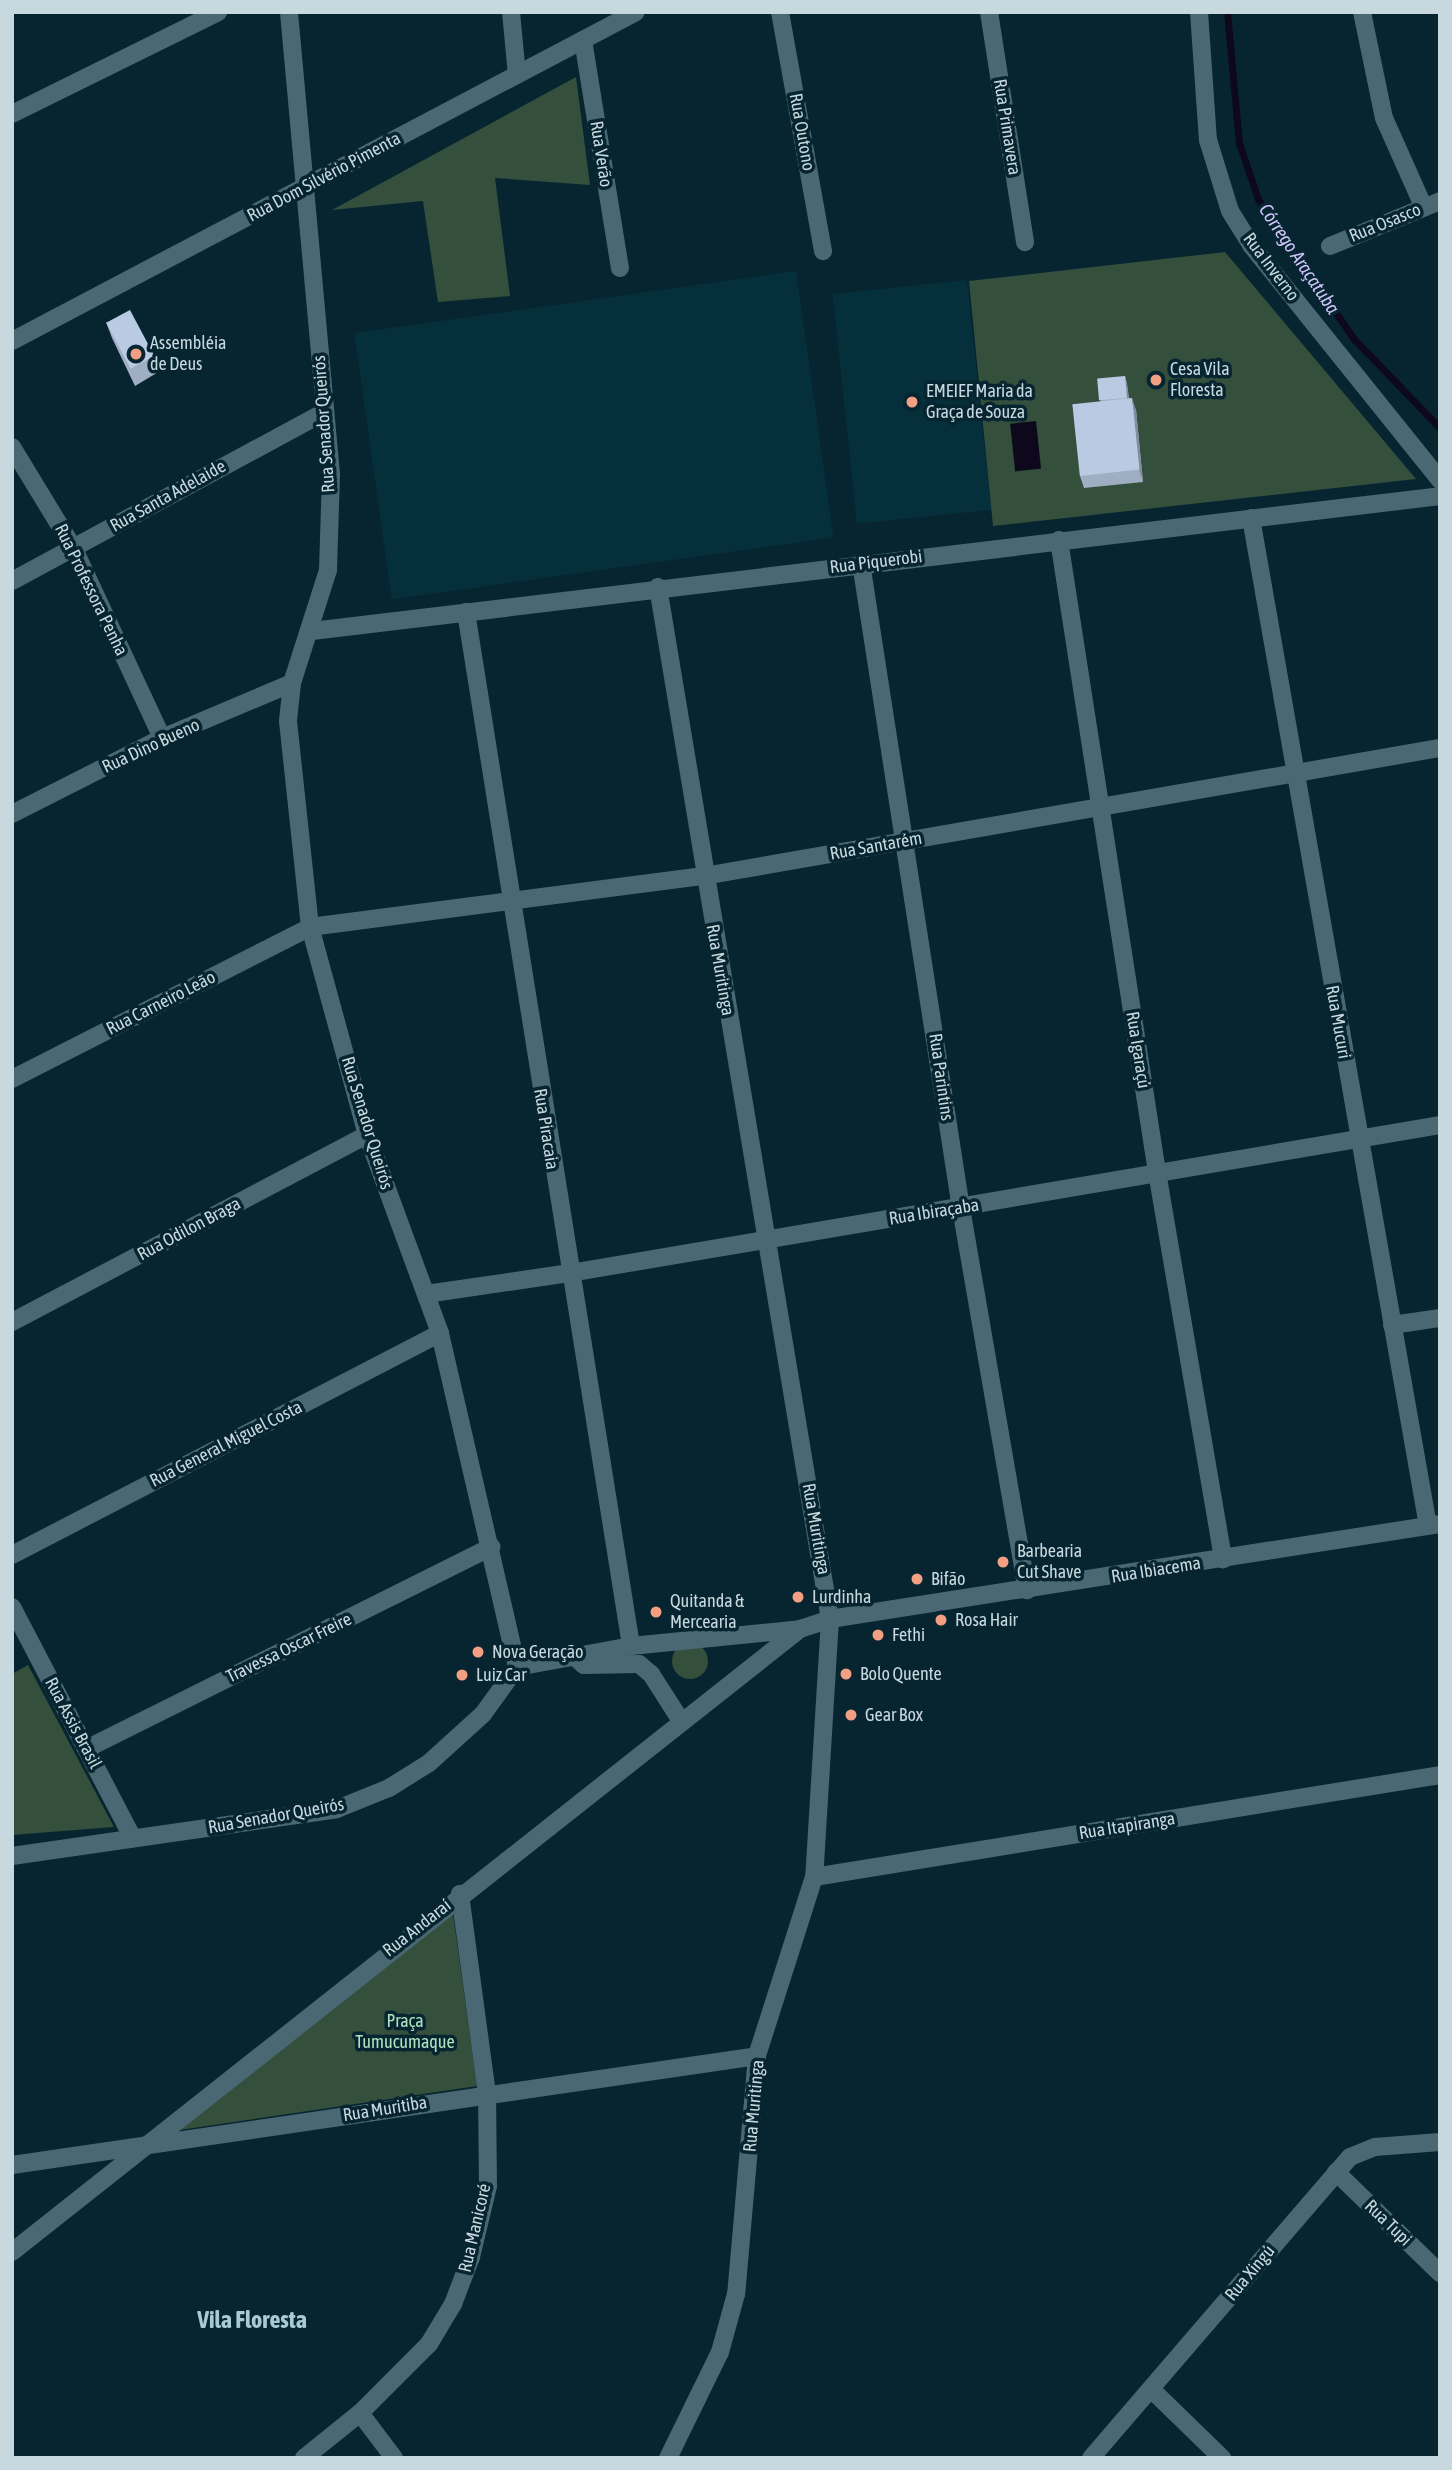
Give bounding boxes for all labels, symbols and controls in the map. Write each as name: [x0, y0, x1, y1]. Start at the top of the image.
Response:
street label: Rua Primavera: [989, 77, 1025, 177]
street label: Rua Outono: [785, 92, 819, 172]
street label: Rua Verão: [585, 119, 617, 189]
street label: Rua Dom Silvério Pimenta: [244, 127, 404, 227]
street label: Rua Osasco: [1346, 199, 1424, 247]
water label: Córrego Araçatuba: [1254, 200, 1344, 318]
street label: Rua Inverno: [1238, 229, 1304, 305]
place label: Assembléia de Deus: [150, 333, 226, 376]
marker: Assembléia de Deus: [128, 346, 144, 362]
street label: Rua Senador Queirós: [308, 355, 340, 493]
place label: Cesa Vila Floresta: [1170, 359, 1230, 402]
marker: Cesa Vila Floresta: [1148, 372, 1164, 388]
place label: EMEIEF Maria da Graça de Souza: [926, 381, 1033, 424]
marker: EMEIEF Maria da Graça de Souza: [904, 394, 920, 410]
street label: Rua Santa Adelaide: [106, 455, 230, 537]
street label: Rua Professora Penha: [50, 521, 132, 659]
street label: Rua Piquerobi: [829, 546, 923, 578]
street label: Rua Dino Bueno: [99, 714, 203, 778]
street label: Rua Santarém: [828, 827, 924, 865]
street label: Rua Muritinga: [701, 923, 739, 1017]
street label: Rua Carneiro Leão: [103, 966, 219, 1040]
street label: Rua Mucuri: [1321, 984, 1355, 1060]
street label: Rua Igaraçú: [1121, 1010, 1155, 1090]
street label: Rua Parintins: [924, 1032, 958, 1122]
street label: Rua Senador Queirós: [337, 1054, 397, 1192]
street label: Rua Piracaia: [529, 1087, 563, 1171]
street label: Rua Odilon Braga: [134, 1193, 244, 1265]
street label: Rua Ibiraçaba: [887, 1194, 981, 1230]
street label: Rua General Miguel Costa: [146, 1396, 306, 1492]
street label: Rua Muritinga: [797, 1482, 835, 1576]
place label: Barbearia Cut Shave: [1017, 1541, 1082, 1584]
street label: Rua Ibiacema: [1110, 1552, 1202, 1588]
marker: Barbearia Cut Shave: [995, 1554, 1011, 1570]
place label: Bifão: [931, 1568, 965, 1590]
marker: Bifão: [909, 1571, 925, 1587]
place label: Lurdinha: [812, 1586, 871, 1608]
marker: Lurdinha: [790, 1589, 806, 1605]
place label: Quitanda & Mercearia: [670, 1591, 744, 1634]
marker: Quitanda & Mercearia: [648, 1604, 664, 1620]
street label: Travessa Oscar Freire: [223, 1608, 355, 1688]
place label: Rosa Hair: [955, 1609, 1018, 1631]
marker: Rosa Hair: [933, 1612, 949, 1628]
place label: Fethi: [892, 1624, 925, 1646]
marker: Fethi: [870, 1627, 886, 1643]
place label: Nova Geração: [492, 1641, 583, 1663]
marker: Nova Geração: [470, 1644, 486, 1660]
place label: Bolo Quente: [860, 1663, 942, 1685]
place label: Luiz Car: [476, 1664, 527, 1686]
marker: Bolo Quente: [838, 1666, 854, 1682]
marker: Luiz Car: [454, 1667, 470, 1683]
street label: Rua Assis Brasil: [40, 1674, 106, 1772]
place label: Gear Box: [865, 1704, 923, 1726]
marker: Gear Box: [843, 1707, 859, 1723]
street label: Rua Senador Queirós: [206, 1793, 346, 1839]
street label: Rua Itapiranga: [1077, 1808, 1177, 1844]
street label: Rua Andaraí: [379, 1895, 455, 1961]
park label: Praça Tumucumaque: [355, 2011, 455, 2054]
street label: Rua Muritinga: [739, 2059, 769, 2153]
street label: Rua Muritiba: [341, 2092, 429, 2126]
street label: Rua Manicoré: [454, 2182, 496, 2274]
street label: Rua Tupi: [1360, 2195, 1416, 2251]
street label: Rua Xingú: [1221, 2241, 1279, 2305]
district label: Vila Floresta: [197, 2306, 307, 2334]

